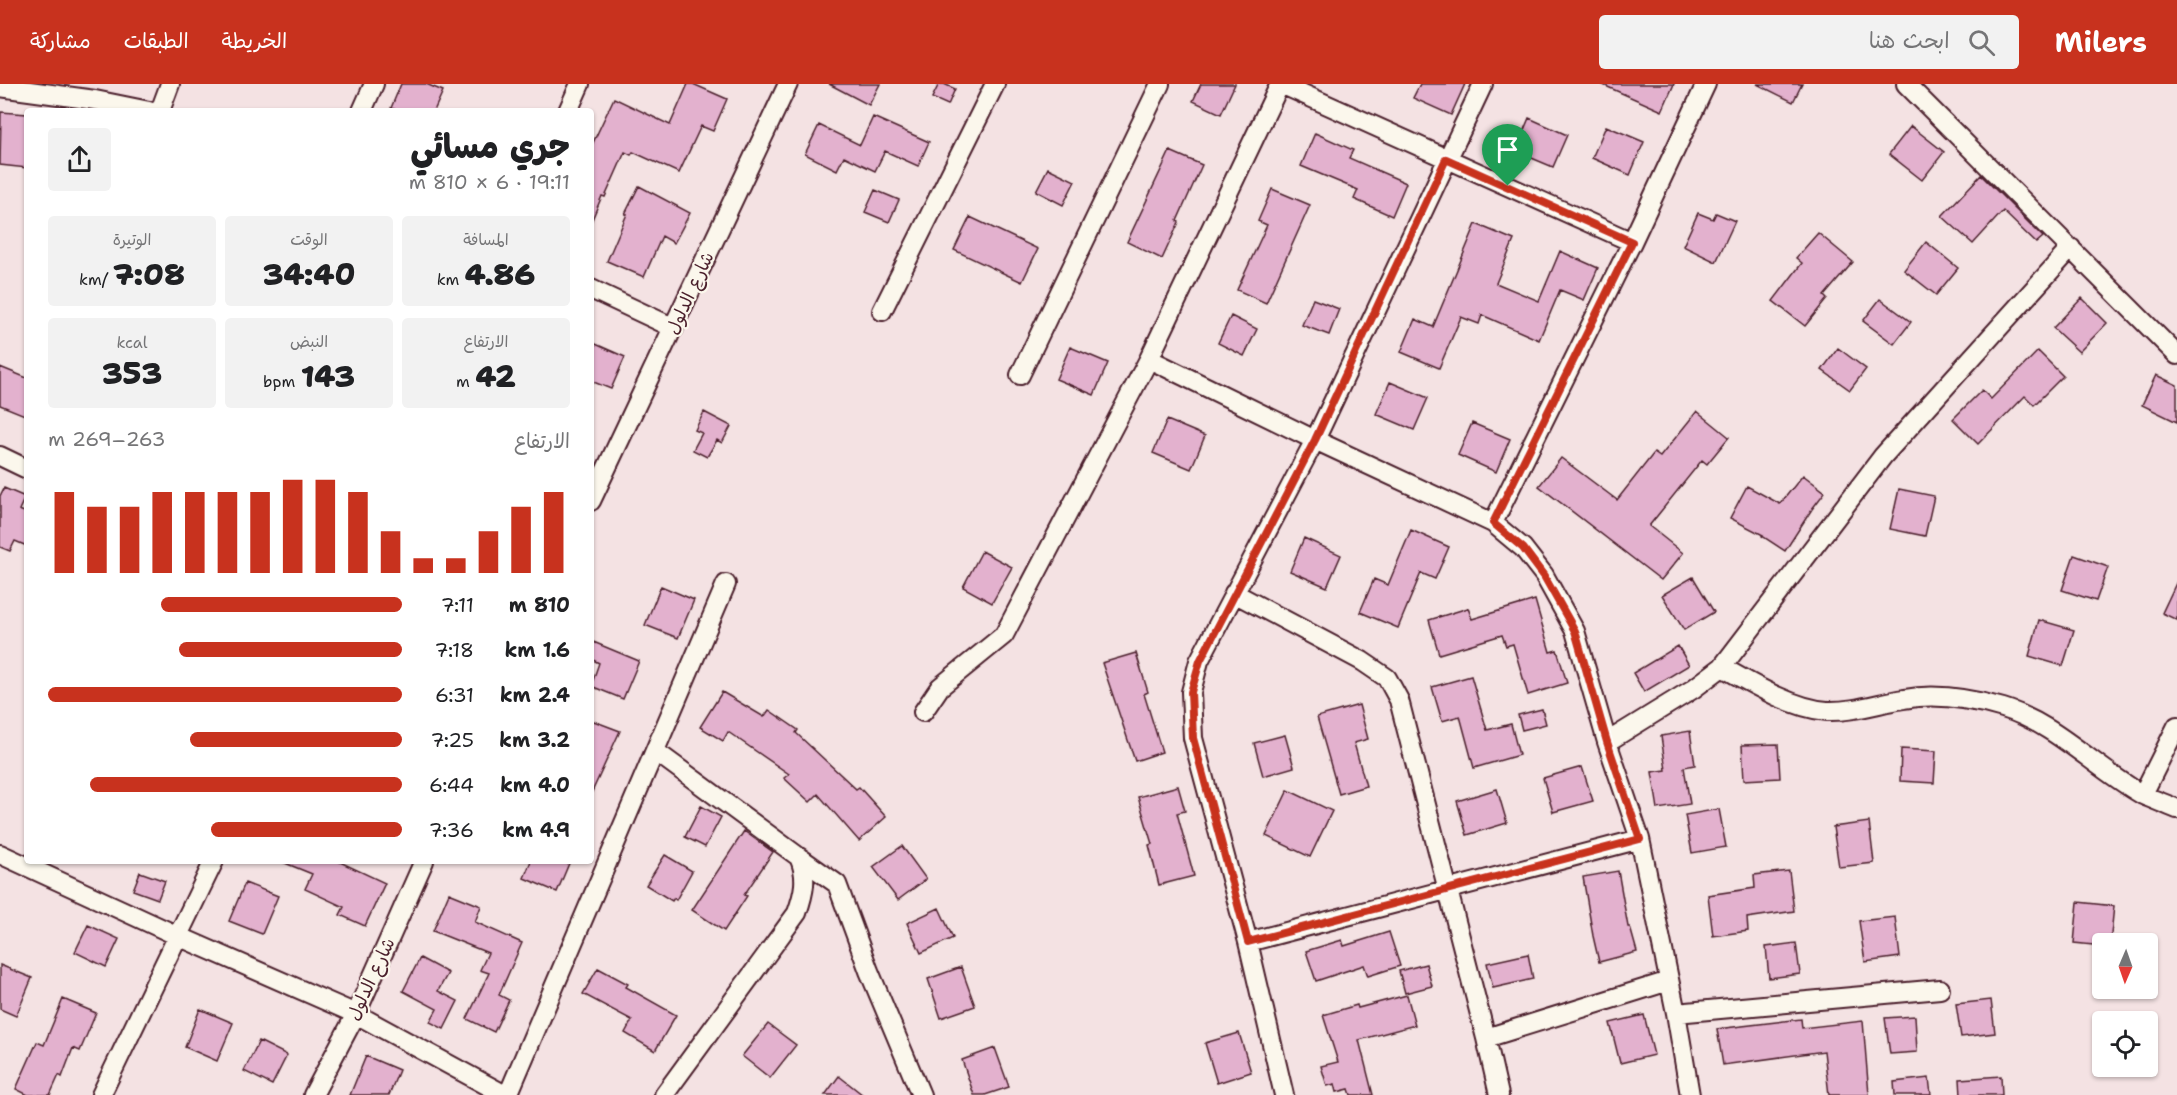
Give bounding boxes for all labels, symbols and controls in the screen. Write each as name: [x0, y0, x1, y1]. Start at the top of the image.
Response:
search box: [1599, 15, 2019, 69]
text: Milers: [2055, 23, 2147, 61]
text: ابحث هنا: [1869, 26, 1950, 55]
icon: search: [1965, 26, 1998, 59]
text: مشاركة: [30, 27, 91, 55]
text: الطبقات: [124, 27, 189, 55]
text: الخريطة: [222, 27, 287, 55]
text: جري مسائي: [411, 124, 570, 169]
pin: [1482, 124, 1533, 186]
button: share: [48, 128, 111, 191]
icon: arrive: [1491, 133, 1524, 166]
text: 19:11 · 6 × 810 m: [409, 169, 570, 195]
text: الوتيرة: [113, 229, 151, 250]
text: الوقت: [290, 229, 328, 250]
text: المسافة: [463, 229, 509, 250]
street label: شارع الدلول: [660, 248, 720, 338]
text: 7:08: [113, 254, 185, 295]
text: 34:40: [263, 254, 355, 295]
text: 4.86: [465, 254, 535, 295]
text: /km: [79, 269, 113, 290]
text: km: [437, 269, 465, 290]
text: النبض: [290, 331, 328, 352]
text: الارتفاع: [464, 331, 508, 352]
text: kcal: [116, 332, 148, 353]
text: 353: [102, 353, 162, 394]
text: 143: [301, 356, 355, 397]
text: 42: [475, 356, 516, 397]
text: bpm: [263, 371, 301, 392]
text: m: [456, 371, 475, 392]
text: 263–269 m: [48, 426, 166, 452]
text: الارتفاع: [514, 428, 570, 454]
text: 7:11: [441, 592, 474, 618]
text: 810 m: [509, 592, 570, 618]
text: 7:18: [435, 637, 474, 663]
text: 1.6 km: [504, 637, 570, 663]
text: 6:31: [435, 682, 474, 708]
text: 2.4 km: [500, 682, 570, 708]
text: 7:25: [430, 727, 474, 753]
text: 3.2 km: [499, 727, 570, 753]
text: 6:44: [429, 772, 474, 798]
text: 4.0 km: [500, 772, 570, 798]
text: 7:36: [429, 817, 474, 843]
text: 4.9 km: [502, 817, 570, 843]
north arrow: [2092, 933, 2158, 999]
map controls: [2092, 933, 2158, 1077]
street label: شارع الدلول: [341, 934, 401, 1024]
button: locate: [2092, 1011, 2158, 1077]

